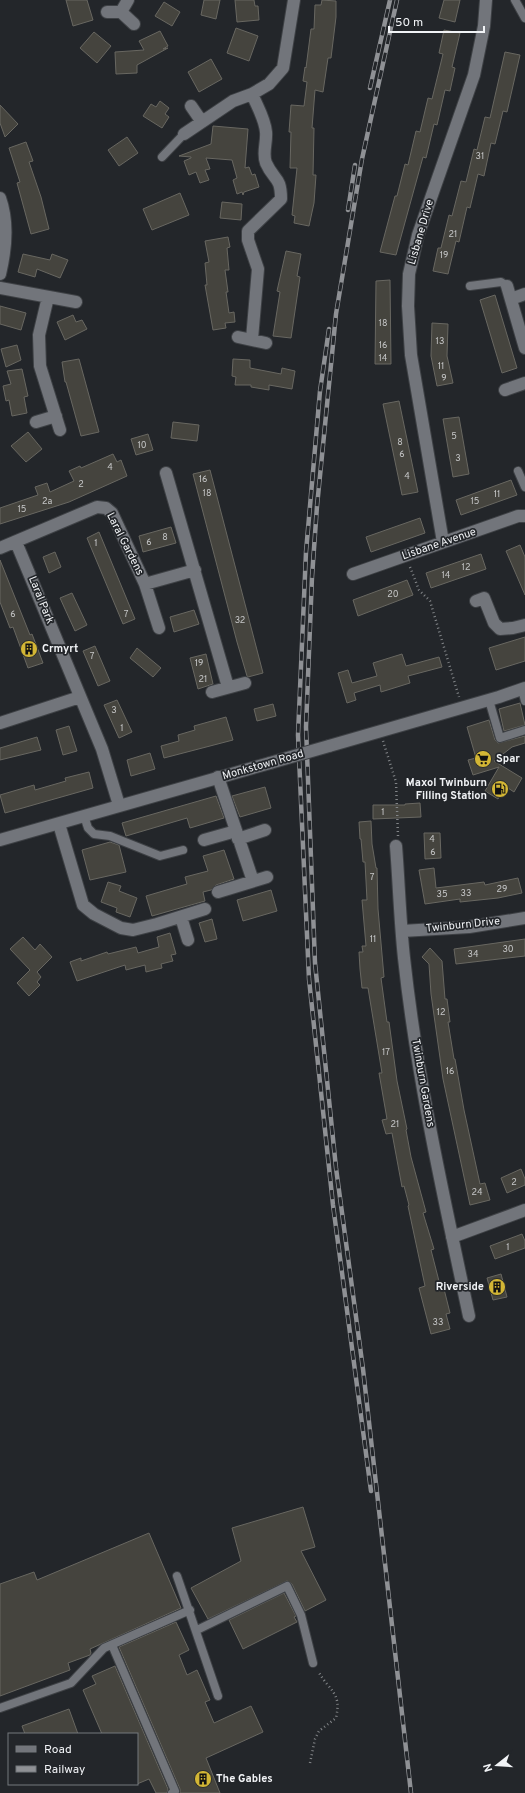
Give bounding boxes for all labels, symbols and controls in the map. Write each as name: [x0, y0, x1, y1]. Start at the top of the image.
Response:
scale bar: [389, 8, 484, 34]
text: 50 m: [395, 15, 423, 31]
house number: 31: [476, 151, 484, 162]
street label: Lisbane Drive: [405, 198, 437, 266]
house number: 21: [449, 229, 457, 240]
house number: 19: [440, 250, 448, 261]
house number: 18: [379, 318, 387, 329]
house number: 13: [436, 336, 444, 347]
house number: 16: [379, 340, 387, 351]
house number: 14: [379, 353, 388, 364]
house number: 11: [438, 361, 444, 372]
house number: 9: [441, 373, 447, 384]
house number: 5: [451, 431, 457, 442]
house number: 8: [397, 437, 403, 448]
house number: 10: [137, 440, 147, 451]
house number: 6: [399, 449, 405, 460]
house number: 3: [455, 453, 461, 464]
house number: 4: [107, 462, 113, 473]
house number: 4: [404, 471, 410, 482]
house number: 16: [199, 474, 207, 485]
house number: 2: [78, 479, 84, 490]
house number: 18: [203, 488, 211, 499]
house number: 11: [494, 489, 500, 500]
house number: 2a: [42, 496, 52, 507]
house number: 15: [471, 496, 479, 507]
house number: 15: [18, 504, 26, 515]
street label: Laral Gardens: [103, 510, 147, 578]
street label: Lisbane Avenue: [400, 525, 478, 563]
house number: 8: [162, 532, 168, 543]
house number: 6: [146, 537, 152, 548]
house number: 1: [94, 538, 98, 549]
house number: 12: [462, 562, 470, 573]
house number: 14: [442, 570, 451, 581]
street label: Laral Park: [25, 574, 57, 626]
house number: 20: [387, 589, 399, 600]
house number: 6: [10, 609, 16, 620]
house number: 7: [124, 609, 129, 620]
house number: 32: [235, 615, 245, 626]
building icon: Crmyrt: [19, 639, 39, 659]
place label: Crmyrt: [42, 642, 78, 656]
house number: 7: [90, 651, 95, 662]
house number: 19: [195, 658, 203, 669]
house number: 21: [199, 674, 207, 685]
house number: 3: [111, 705, 117, 716]
house number: 1: [120, 723, 124, 734]
street label: Monkstown Road: [221, 747, 305, 783]
supermarket icon: Spar: [473, 749, 493, 769]
place label: Spar: [496, 752, 520, 766]
place label: Maxol Twinburn Filling Station: [406, 776, 487, 803]
fuel station icon: Maxol Twinburn Filling Station: [490, 779, 510, 799]
house number: 1: [381, 807, 385, 818]
house number: 4: [429, 834, 435, 845]
house number: 6: [430, 847, 436, 858]
house number: 7: [370, 872, 375, 883]
house number: 29: [497, 884, 507, 895]
house number: 33: [461, 888, 471, 899]
house number: 35: [436, 889, 448, 900]
street label: Twinburn Drive: [425, 914, 501, 936]
house number: 11: [370, 934, 376, 945]
house number: 30: [502, 944, 514, 955]
house number: 34: [467, 949, 479, 960]
house number: 12: [437, 1007, 445, 1018]
street label: Twinburn Gardens: [408, 1038, 438, 1128]
house number: 17: [382, 1047, 390, 1058]
house number: 16: [446, 1066, 454, 1077]
house number: 21: [391, 1119, 399, 1130]
house number: 2: [511, 1177, 517, 1188]
house number: 24: [471, 1187, 483, 1198]
house number: 1: [506, 1242, 510, 1253]
building icon: Riverside: [487, 1277, 507, 1297]
place label: Riverside: [436, 1280, 484, 1294]
house number: 33: [433, 1317, 443, 1328]
legend: [8, 1733, 138, 1785]
text: Road: [44, 1742, 72, 1758]
north arrow: [477, 1745, 517, 1785]
text: Railway: [44, 1762, 85, 1778]
text: N: [481, 1762, 496, 1773]
building icon: The Gables: [193, 1769, 213, 1789]
place label: The Gables: [216, 1772, 273, 1786]

